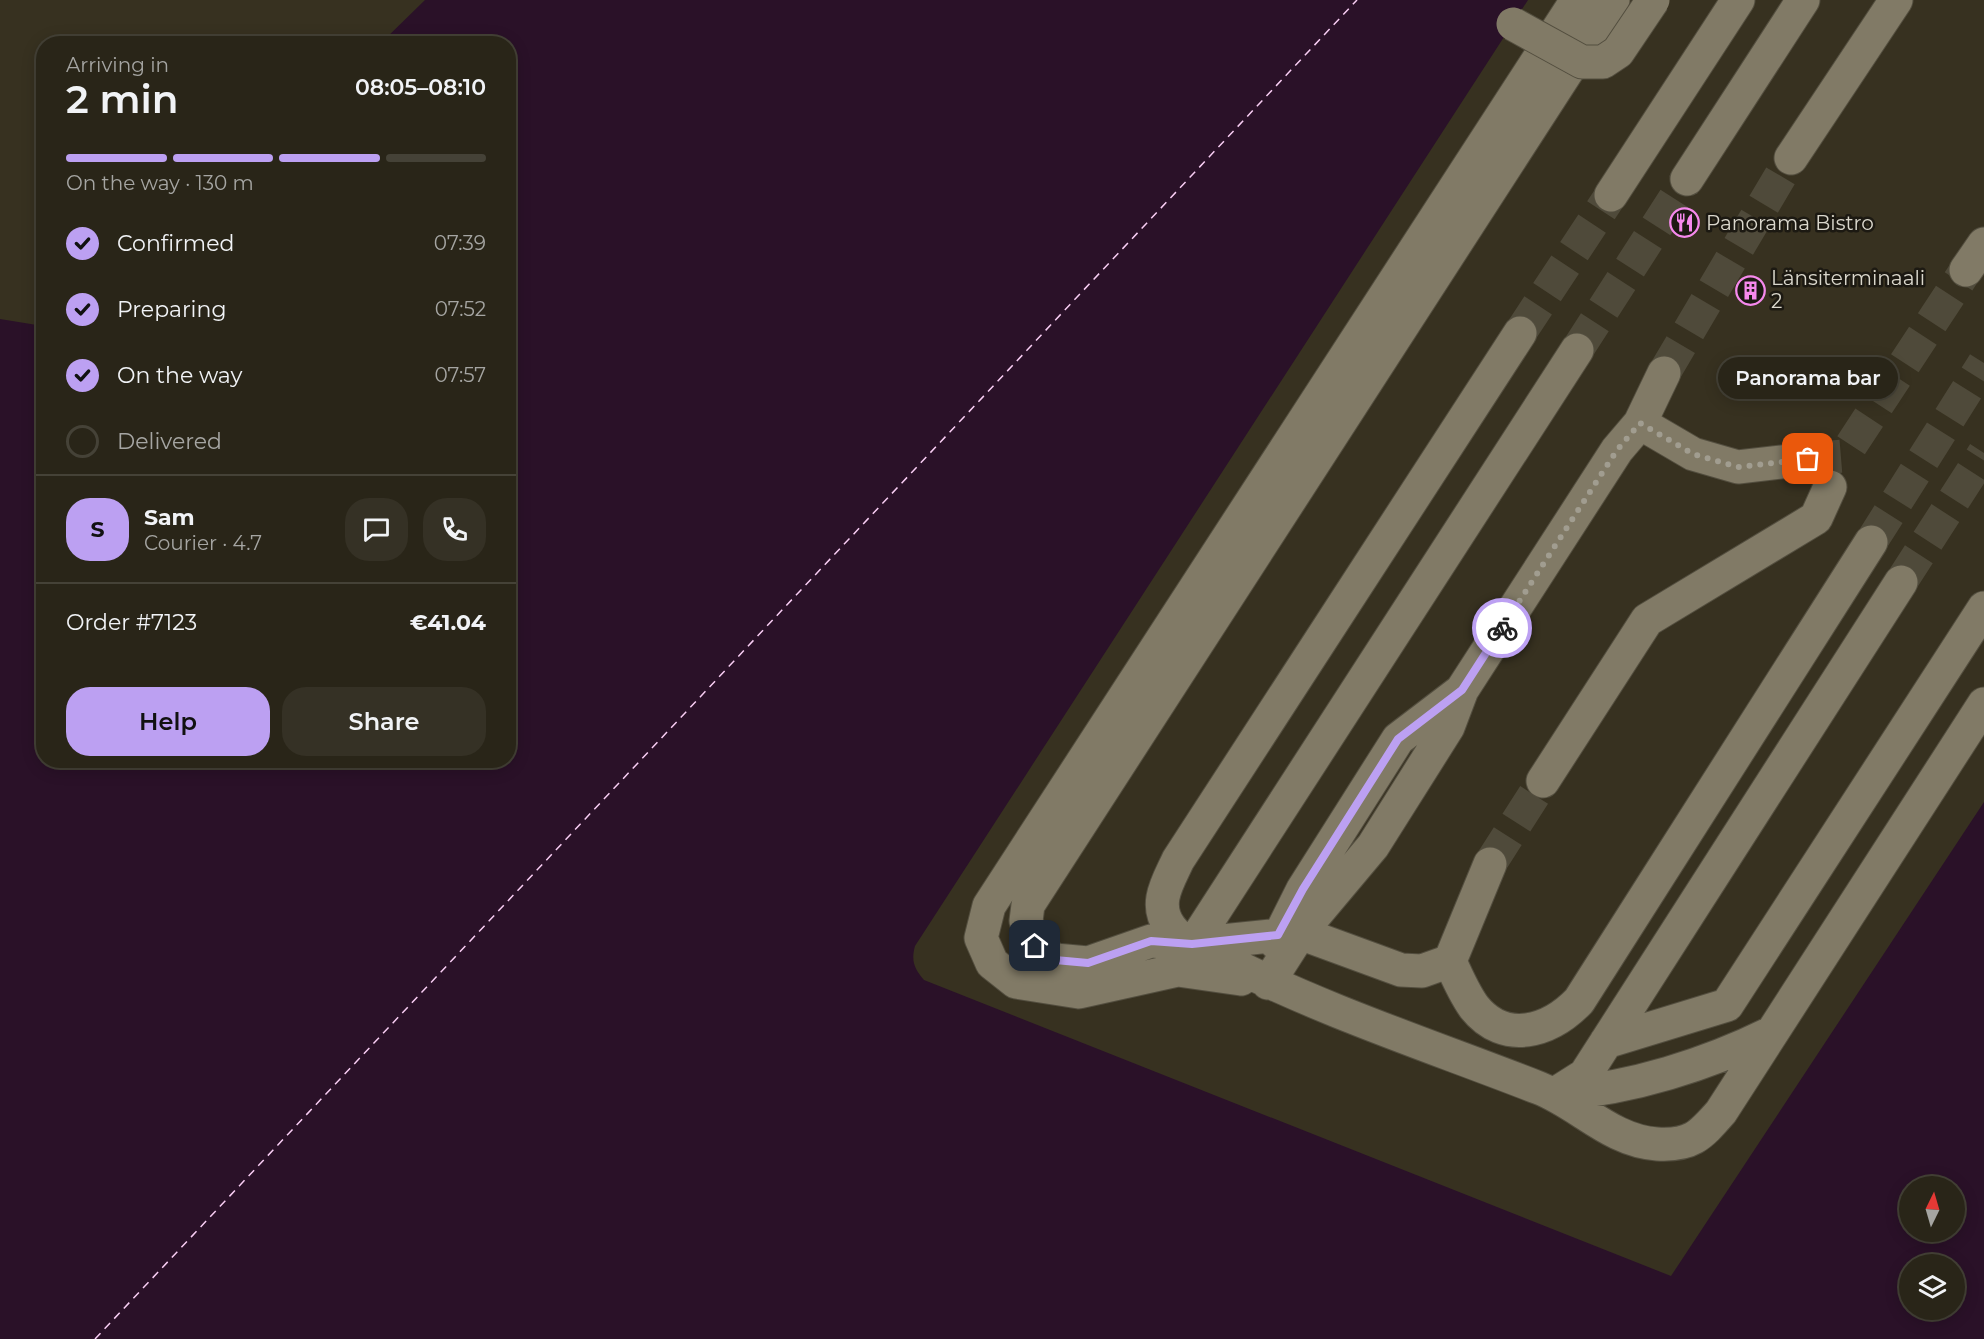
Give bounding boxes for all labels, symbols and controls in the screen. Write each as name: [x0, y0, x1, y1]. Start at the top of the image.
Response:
text: Arriving in: [66, 53, 169, 77]
text: 08:05–08:10: [355, 74, 486, 101]
text: 2 min: [66, 75, 179, 123]
text: On the way · 130 m: [66, 171, 254, 195]
restaurant icon: Panorama Bistro: [1669, 207, 1701, 239]
place label: Panorama Bistro: [1706, 211, 1874, 235]
icon: check: [66, 227, 99, 260]
text: Confirmed: [117, 230, 234, 257]
text: 07:39: [434, 231, 486, 255]
place label: Länsiterminaali 2: [1771, 266, 1925, 313]
building icon: Länsiterminaali 2: [1734, 274, 1766, 306]
icon: check: [66, 293, 99, 326]
text: Preparing: [117, 296, 226, 323]
text: 07:52: [435, 297, 486, 321]
callout: Panorama bar: [1718, 357, 1898, 399]
icon: check: [66, 359, 99, 392]
text: On the way: [117, 362, 242, 389]
text: 07:57: [434, 363, 486, 387]
text: Panorama bar: [1735, 366, 1881, 390]
text: Delivered: [117, 428, 222, 455]
pin: [1782, 433, 1833, 484]
icon: bag: [1791, 442, 1824, 475]
button: chat: [345, 498, 408, 561]
button: phone: [423, 498, 486, 561]
text: Sam: [144, 504, 195, 531]
text: S: [90, 516, 105, 543]
text: Courier · 4.7: [144, 531, 262, 555]
courier: [1472, 598, 1532, 658]
text: Order #7123: [66, 609, 197, 636]
text: €41.04: [410, 609, 486, 636]
icon: bike: [1486, 612, 1519, 645]
button: Help: [66, 687, 270, 756]
button: Share: [282, 687, 486, 756]
pin: [1009, 920, 1060, 971]
icon: home: [1018, 929, 1051, 962]
north arrow: [1899, 1176, 1965, 1242]
map controls: [1899, 1176, 1965, 1320]
button: layers: [1899, 1254, 1965, 1320]

